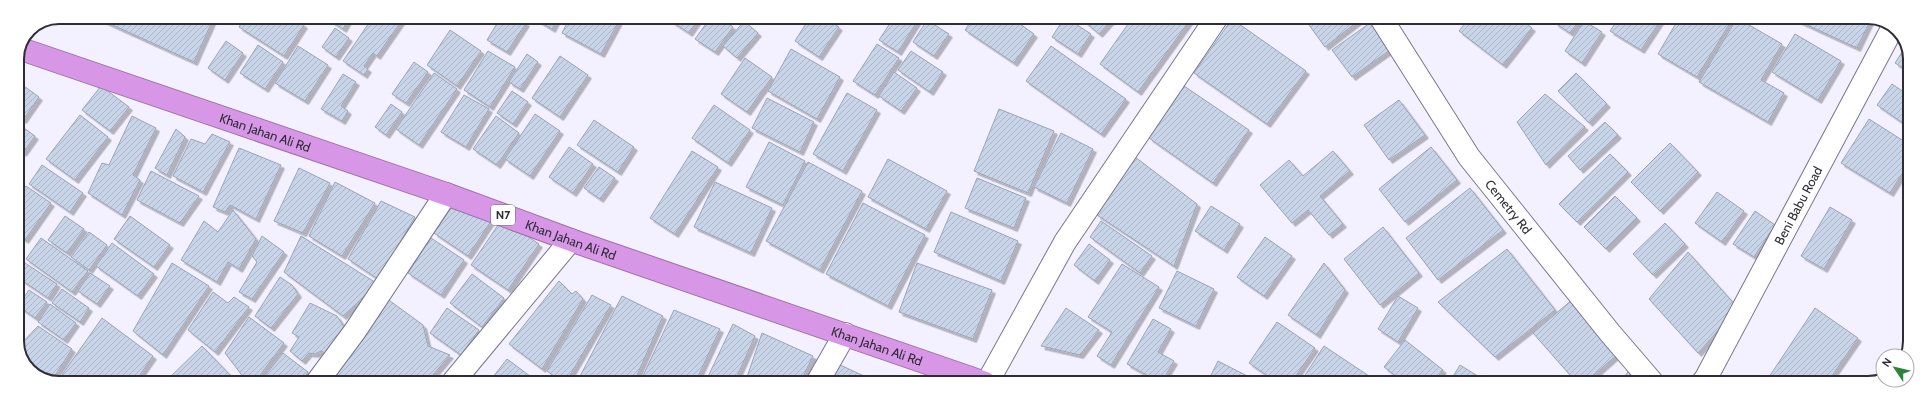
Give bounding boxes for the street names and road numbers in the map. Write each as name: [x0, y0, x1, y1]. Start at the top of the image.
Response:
street label: Khan Jahan Ali Rd: [217, 109, 313, 155]
street label: Beni Babu Road: [1771, 163, 1825, 247]
street label: Cemetry Rd: [1482, 176, 1535, 237]
road number: N7: [491, 205, 515, 225]
street label: Khan Jahan Ali Rd: [523, 216, 618, 263]
street label: Khan Jahan Ali Rd: [829, 323, 925, 369]

